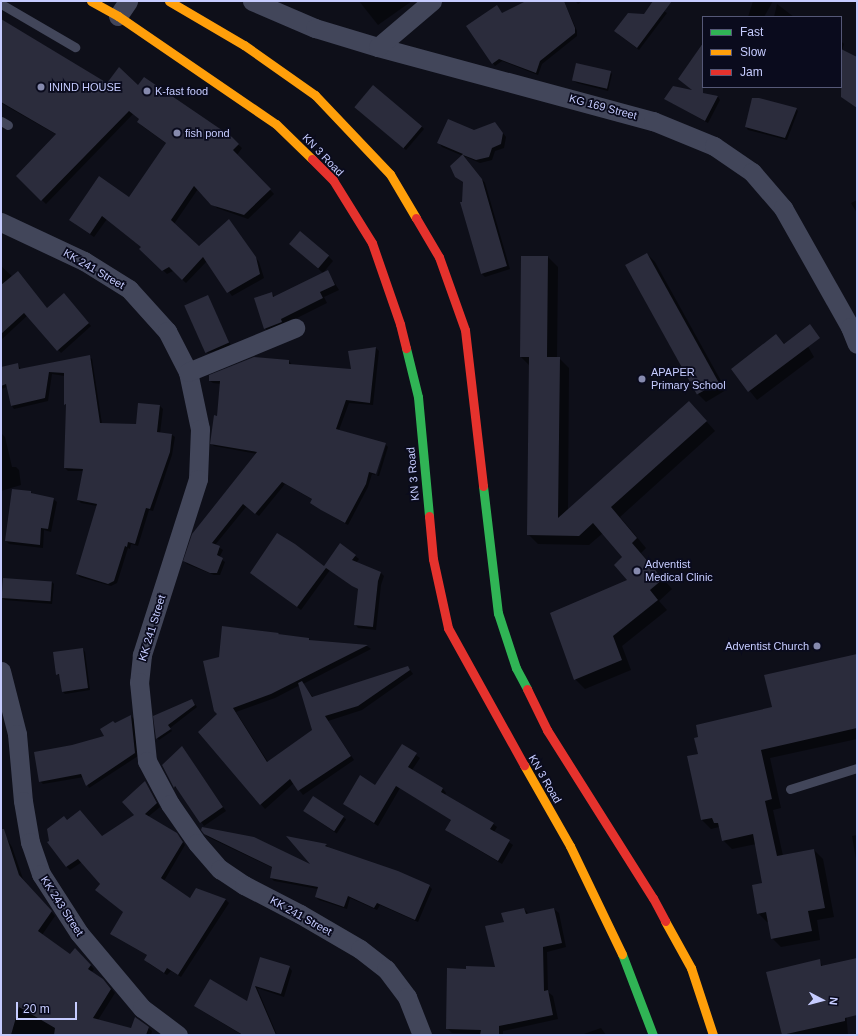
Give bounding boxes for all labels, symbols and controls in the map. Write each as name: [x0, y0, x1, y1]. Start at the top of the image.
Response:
legend: [702, 16, 842, 88]
text: Fast: [740, 25, 763, 39]
text: Slow: [740, 45, 766, 59]
text: Jam: [740, 65, 763, 79]
place label: ININD HOUSE: [49, 80, 121, 94]
marker: ININD HOUSE: [36, 82, 46, 92]
place label: K-fast food: [155, 84, 208, 98]
marker: K-fast food: [142, 86, 152, 96]
street label: KG 169 Street: [568, 92, 638, 122]
place label: fish pond: [185, 126, 230, 140]
marker: fish pond: [172, 128, 182, 138]
street label: KN 3 Road: [300, 131, 346, 179]
street label: KK 241 Street: [61, 246, 127, 292]
place label: APAPER Primary School: [651, 366, 726, 392]
marker: APAPER Primary School: [636, 373, 648, 385]
street label: KN 3 Road: [404, 447, 422, 501]
place label: Adventist Medical Clinic: [645, 558, 713, 584]
marker: Adventist Medical Clinic: [632, 566, 642, 576]
street label: KK 241 Street: [136, 593, 168, 663]
place label: Adventist Church: [725, 639, 809, 653]
marker: Adventist Church: [812, 641, 822, 651]
street label: KN 3 Road: [526, 752, 564, 806]
street label: KK 243 Street: [38, 874, 86, 938]
street label: KK 241 Street: [268, 894, 334, 938]
north arrow: [802, 980, 842, 1020]
scale bar: [18, 994, 79, 1020]
text: N: [828, 997, 840, 1006]
text: 20 m: [23, 1002, 50, 1016]

